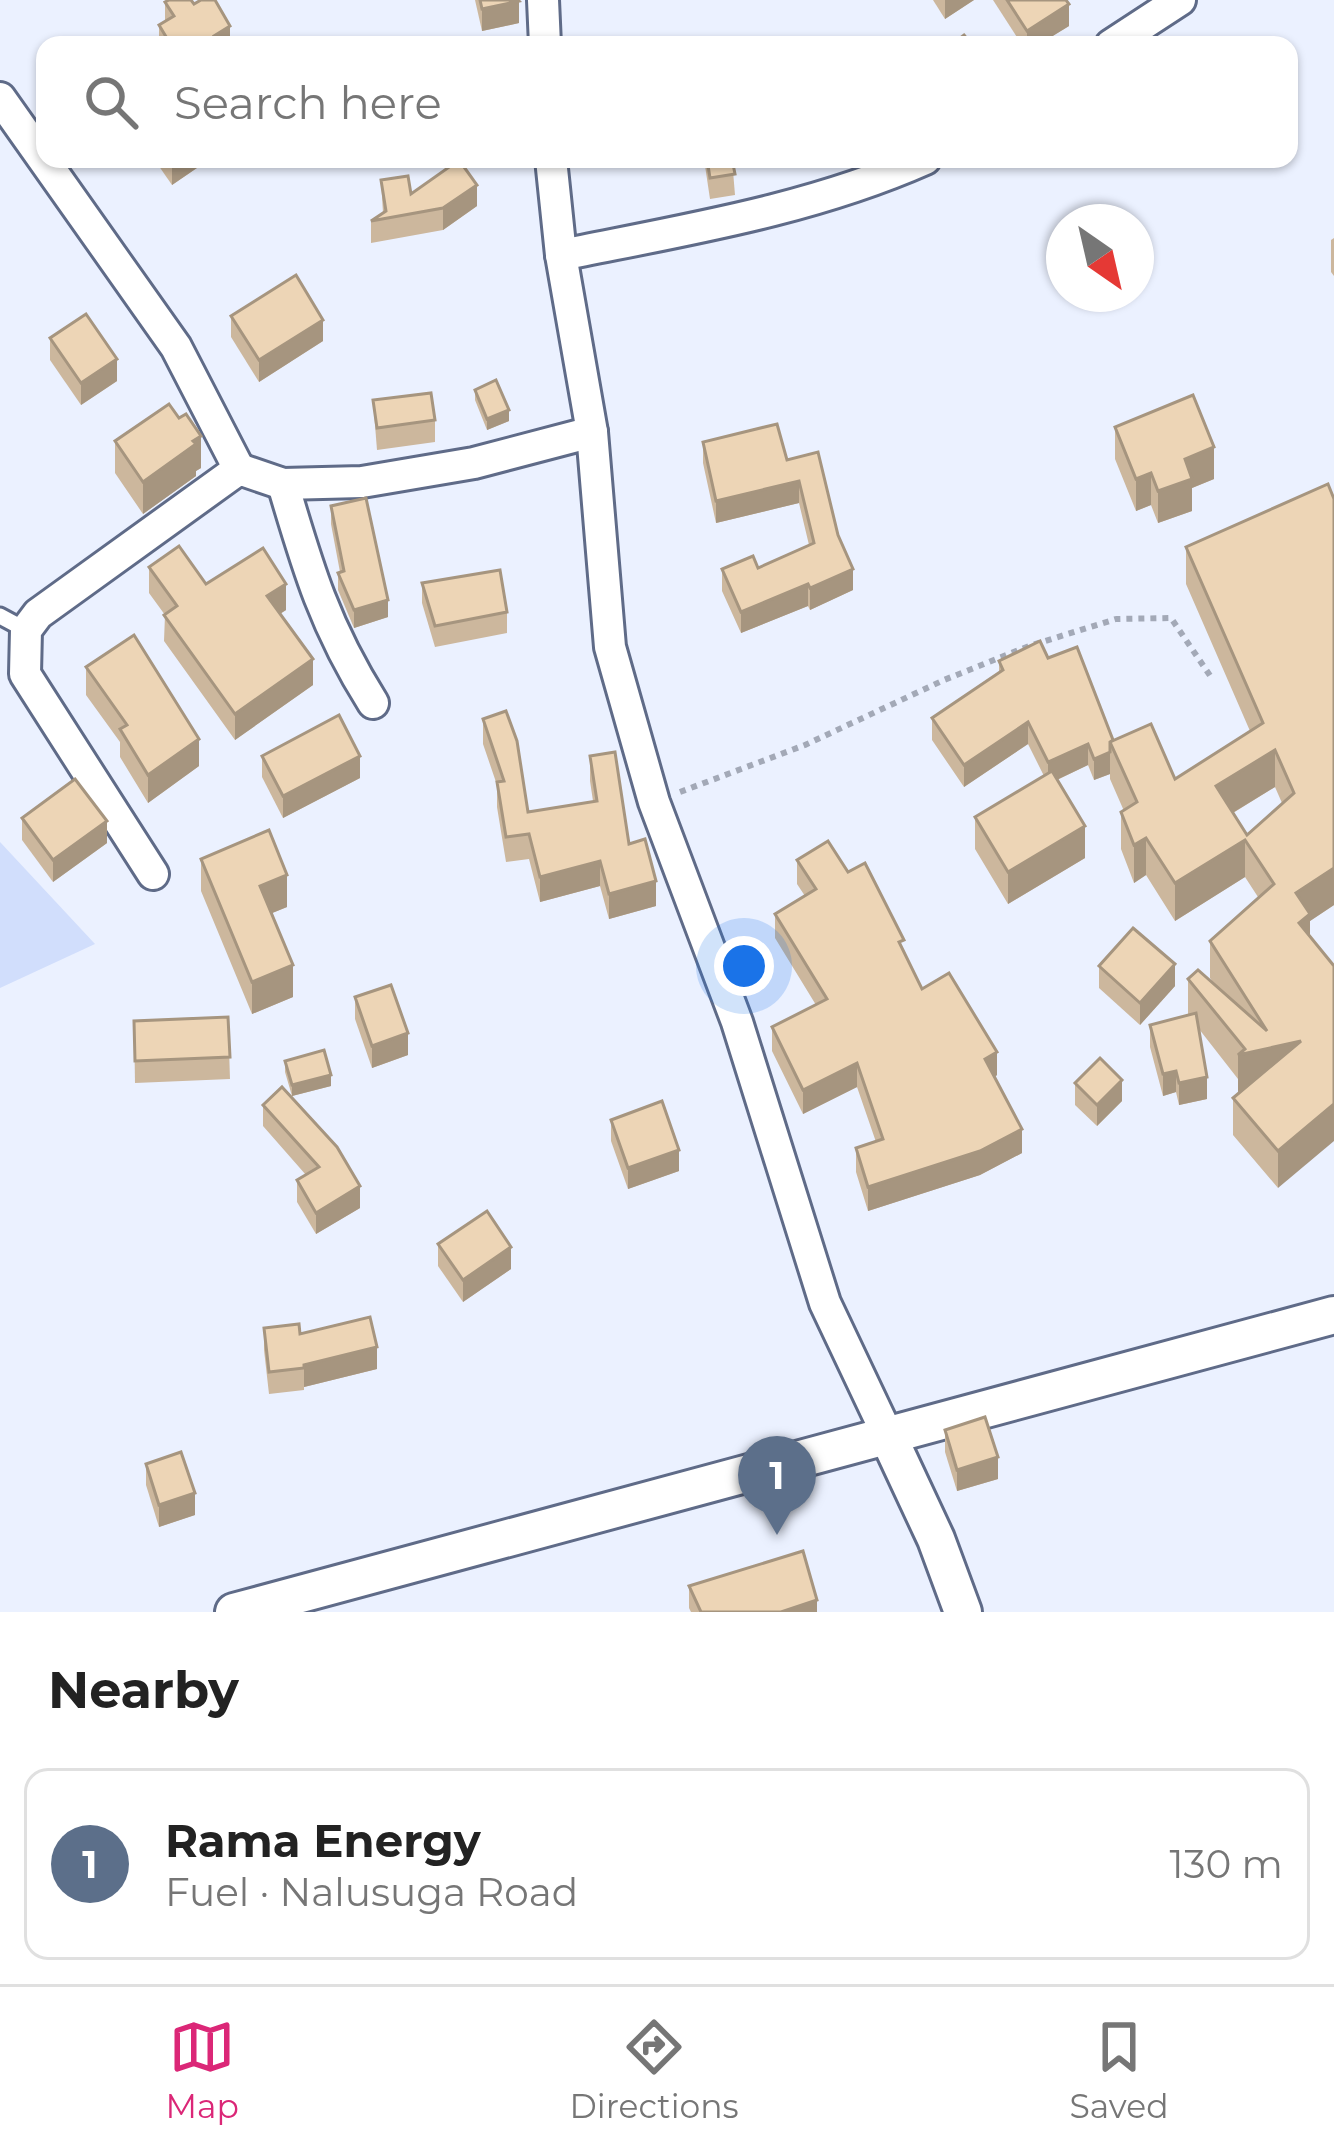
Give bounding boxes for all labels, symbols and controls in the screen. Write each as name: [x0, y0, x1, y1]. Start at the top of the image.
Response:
search box: [36, 36, 1298, 168]
icon: search: [78, 69, 144, 135]
text: Search here: [174, 75, 442, 130]
north arrow: [1046, 204, 1154, 312]
your location: [714, 936, 774, 996]
pin: 1: [738, 1436, 816, 1535]
text: Nearby: [48, 1659, 239, 1721]
text: Rama Energy: [165, 1813, 481, 1868]
text: 1: [82, 1840, 98, 1888]
text: 130 m: [1170, 1840, 1283, 1888]
text: Fuel · Nalusuga Road: [165, 1868, 578, 1916]
tab: Map: [165, 2014, 239, 2126]
tab: Directions: [570, 2014, 739, 2126]
tab: Saved: [1069, 2014, 1169, 2126]

